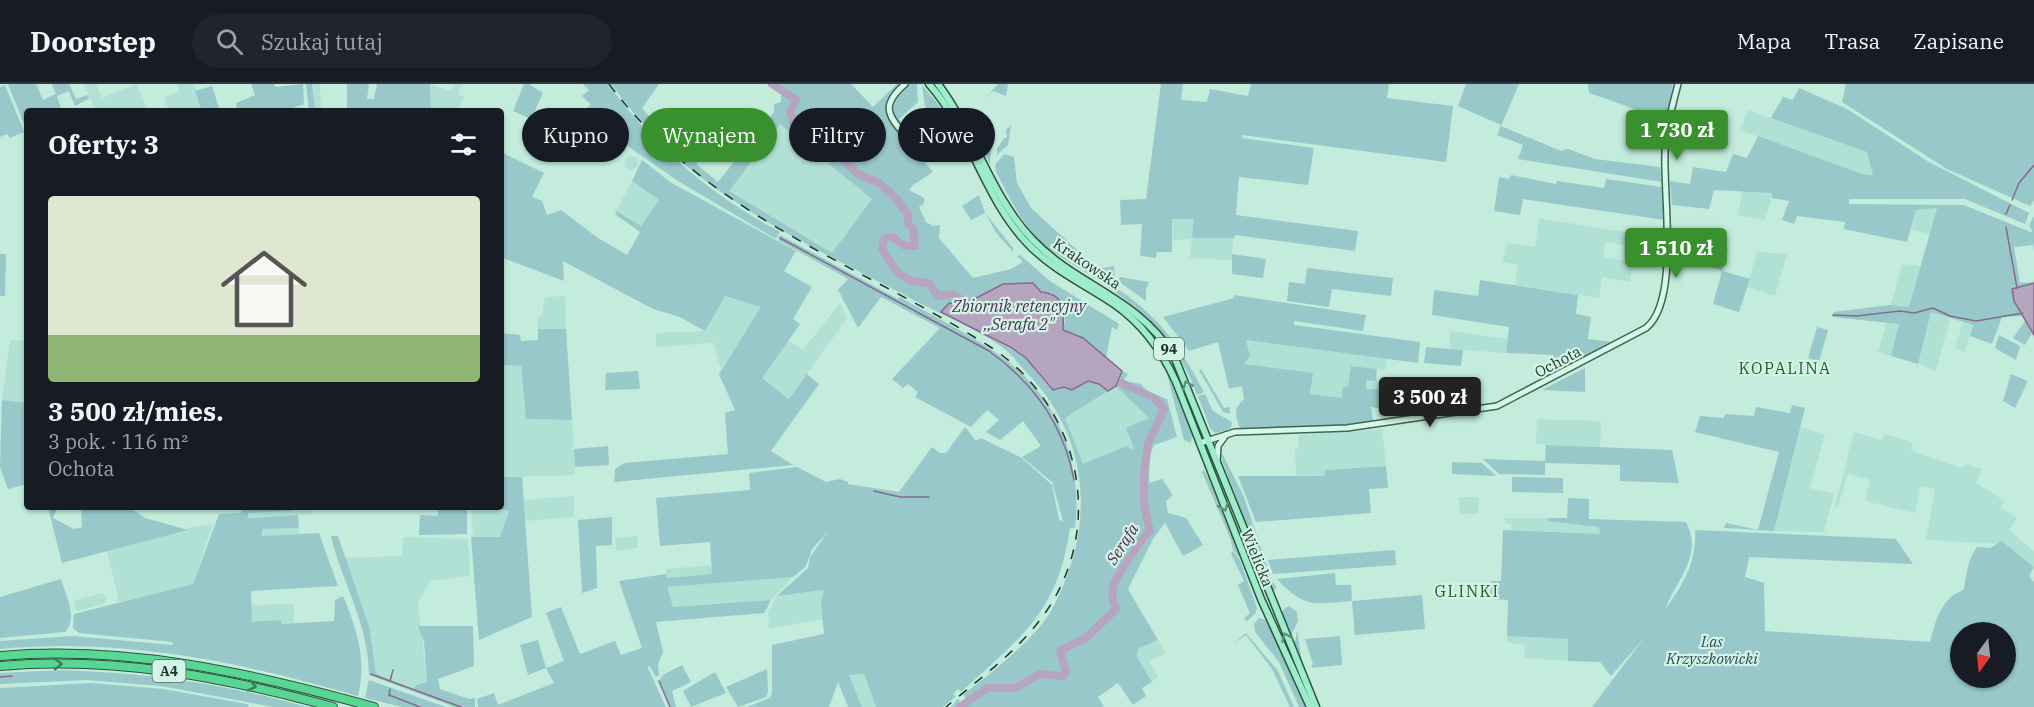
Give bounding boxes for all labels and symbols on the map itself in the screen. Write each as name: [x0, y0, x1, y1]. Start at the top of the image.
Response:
pin: 1 730 zł: [1615, 110, 1739, 161]
pin: 1 510 zł: [1614, 228, 1738, 279]
street label: Krakowska: [1050, 234, 1125, 293]
water label: Zbiornik retencyjny ,,Serafa 2": [951, 296, 1087, 334]
road number: 94: [1154, 338, 1184, 360]
street label: Ochota: [1531, 341, 1584, 382]
district label: KOPALINA: [1739, 358, 1831, 378]
pin: 3 500 zł: [1368, 377, 1492, 428]
one-way arrow: [1182, 380, 1194, 391]
one-way arrow: [1217, 501, 1230, 512]
water label: Serafa: [1101, 520, 1143, 569]
street label: Wielicka: [1237, 526, 1278, 590]
district label: GLINKI: [1435, 581, 1499, 601]
north arrow: [1950, 622, 2016, 688]
one-way arrow: [1281, 632, 1293, 643]
park label: Las Krzyszkowicki: [1665, 632, 1758, 668]
one-way arrow: [54, 658, 63, 670]
road number: A4: [152, 660, 186, 682]
one-way arrow: [246, 679, 256, 692]

